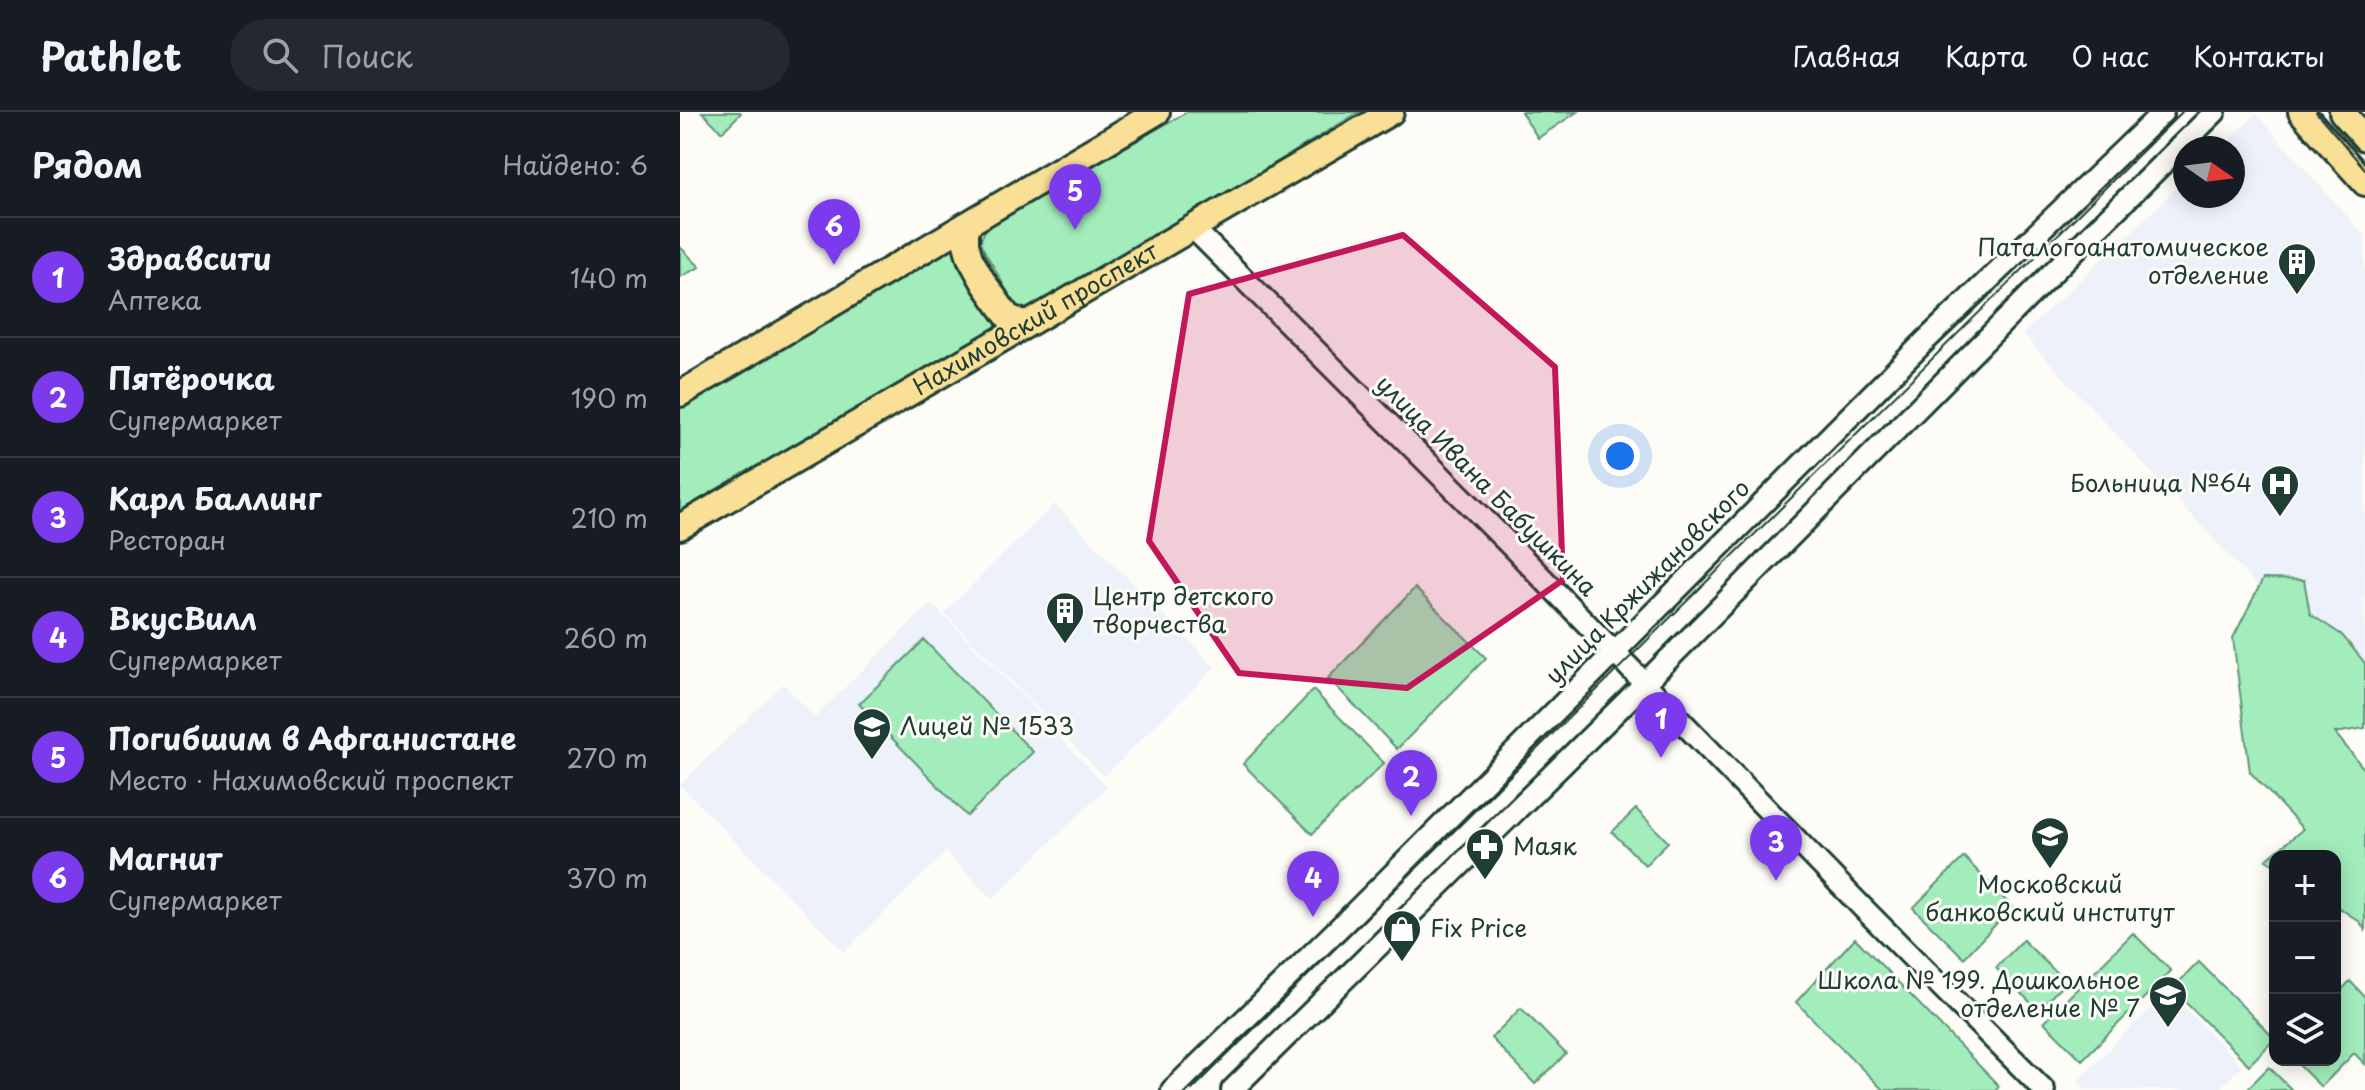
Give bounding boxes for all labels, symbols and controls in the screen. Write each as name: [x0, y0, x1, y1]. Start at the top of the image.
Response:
search box: [230, 19, 790, 91]
text: Pathlet: [40, 27, 182, 84]
icon: search: [258, 33, 302, 77]
text: Поиск: [322, 33, 413, 78]
text: Главная: [1793, 34, 1901, 77]
text: Карта: [1945, 34, 2027, 77]
text: О нас: [2071, 34, 2149, 77]
text: Контакты: [2193, 34, 2325, 77]
north arrow: [2173, 136, 2245, 208]
text: Рядом: [32, 138, 143, 190]
text: Найдено: 6: [502, 145, 648, 184]
pin: 5: [1049, 164, 1101, 230]
pin: 6: [808, 199, 860, 265]
place label: Паталогоанатомическое отделение: [1978, 228, 2269, 292]
street label: Нахимовский проспект: [906, 232, 1164, 403]
text: Здравсити: [108, 235, 272, 280]
building icon: Паталогоанатомическое отделение: [2276, 241, 2318, 296]
text: 1: [52, 258, 64, 297]
text: 140 m: [570, 258, 648, 297]
text: Аптека: [108, 280, 201, 319]
text: Пятёрочка: [108, 355, 275, 400]
street label: улица Ивана Бабушкина: [1369, 366, 1606, 603]
text: 2: [49, 378, 67, 417]
text: 190 m: [571, 378, 648, 417]
text: Супермаркет: [108, 400, 282, 439]
your location: [1600, 436, 1640, 476]
hospital icon: Больница №64: [2259, 463, 2301, 518]
place label: Больница №64: [2070, 464, 2252, 500]
street label: улица Кржижановского: [1536, 470, 1757, 691]
text: Карл Баллинг: [108, 475, 321, 520]
text: 3: [49, 498, 67, 537]
text: 210 m: [571, 498, 648, 537]
text: Ресторан: [108, 520, 226, 559]
place label: Центр детского творчества: [1093, 577, 1274, 641]
building icon: Центр детского творчества: [1044, 590, 1086, 645]
text: ВкусВилл: [108, 595, 257, 640]
text: 4: [49, 618, 67, 657]
text: 260 m: [564, 618, 648, 657]
text: Супермаркет: [108, 640, 282, 679]
pin: 1: [1635, 692, 1687, 758]
school or university icon: Лицей № 1533: [851, 706, 893, 761]
place label: Лицей № 1533: [900, 707, 1074, 743]
text: Погибшим в Афганистане: [108, 715, 517, 760]
text: 5: [50, 738, 66, 777]
text: 270 m: [567, 738, 648, 777]
pin: 2: [1385, 750, 1437, 816]
text: Место · Нахимовский проспект: [108, 760, 513, 799]
pin: 3: [1750, 815, 1802, 881]
school or university icon: Московский банковский институт: [2029, 815, 2071, 870]
pharmacy icon: Маяк: [1464, 826, 1506, 881]
place label: Маяк: [1513, 827, 1577, 863]
text: Магнит: [108, 835, 222, 880]
map controls: [2269, 850, 2341, 1066]
button: +: [2269, 850, 2341, 922]
pin: 4: [1287, 851, 1339, 917]
text: 6: [49, 858, 67, 897]
text: 370 m: [566, 858, 648, 897]
place label: Московский банковский институт: [1925, 865, 2175, 929]
text: Супермаркет: [108, 880, 282, 919]
shop icon: Fix Price: [1381, 908, 1423, 963]
place label: Fix Price: [1430, 909, 1527, 945]
button: −: [2269, 922, 2341, 994]
place label: Школа № 199. Дошкольное отделение № 7: [1818, 961, 2140, 1025]
school or university icon: Школа № 199. Дошкольное отделение № 7: [2147, 974, 2189, 1029]
button: layers: [2269, 994, 2341, 1066]

